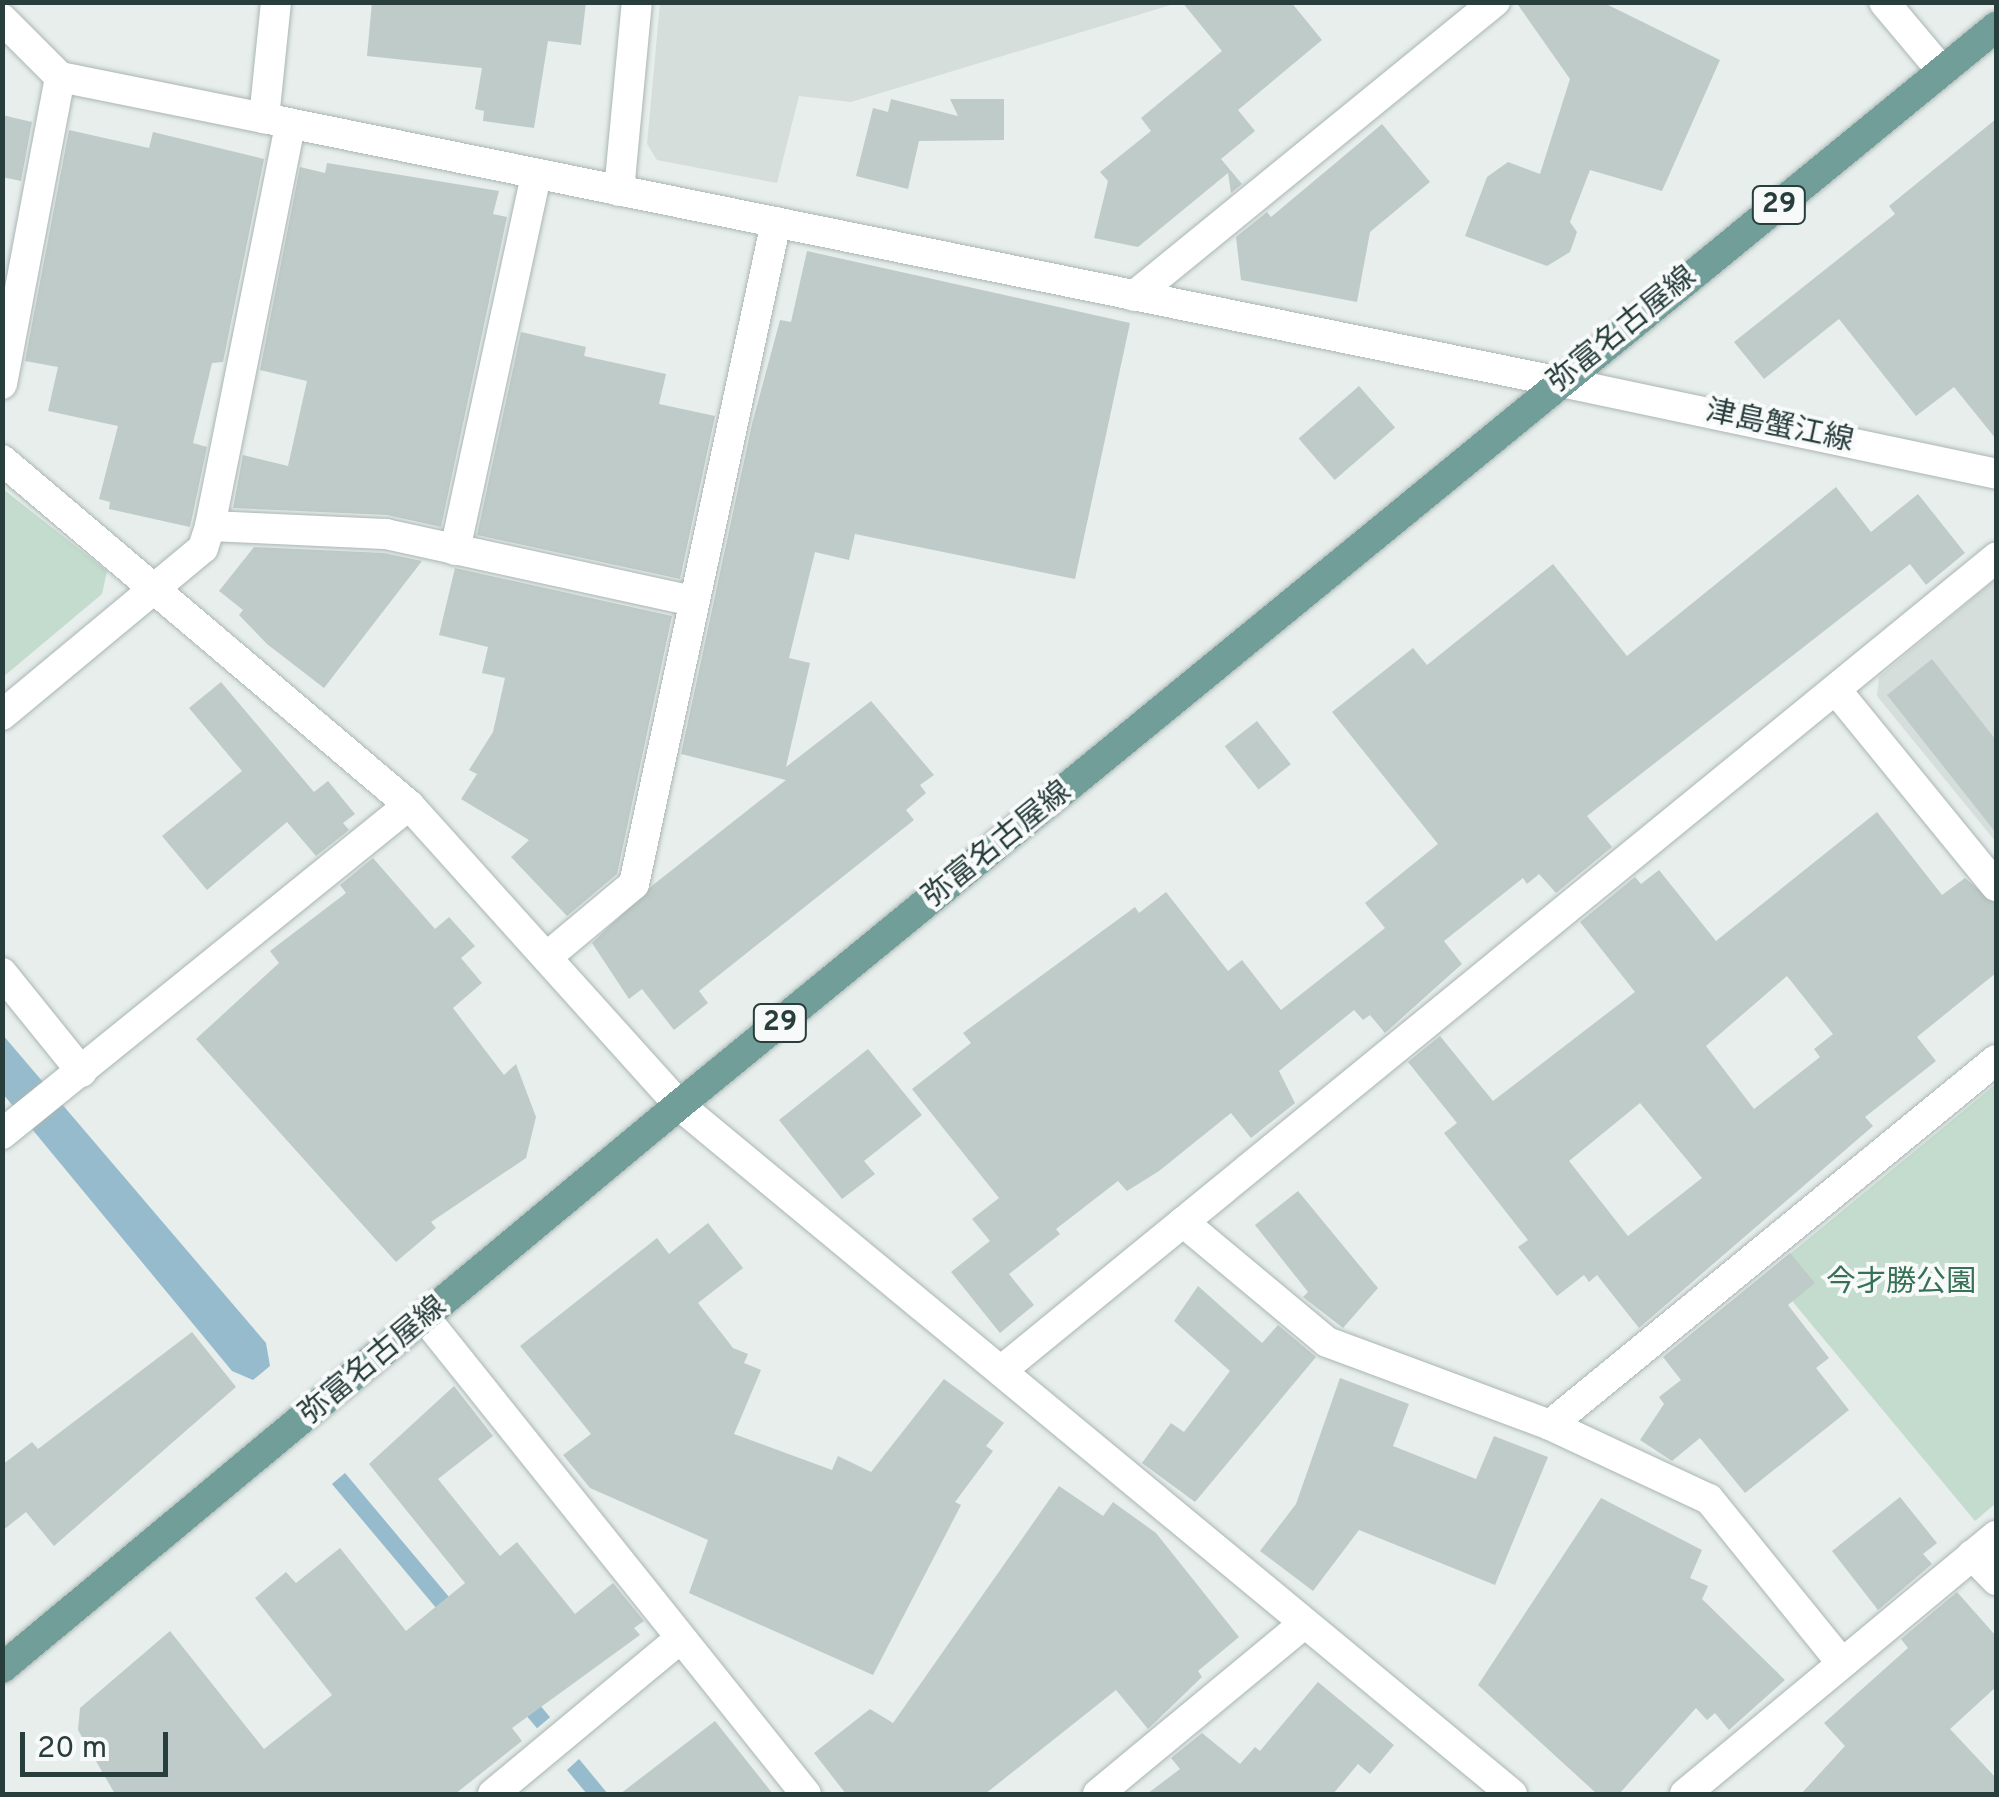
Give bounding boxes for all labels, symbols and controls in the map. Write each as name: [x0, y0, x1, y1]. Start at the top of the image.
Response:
road number: 29: [1752, 182, 1806, 228]
street label: 弥富名古屋線: [1542, 260, 1704, 402]
street label: 津島蟹江線: [1702, 395, 1856, 461]
street label: 弥富名古屋線: [917, 775, 1079, 917]
road number: 29: [752, 1000, 808, 1046]
park label: 今才勝公園: [1826, 1266, 1976, 1302]
street label: 弥富名古屋線: [293, 1290, 455, 1434]
scale bar: [25, 1712, 172, 1774]
text: 20 m: [37, 1731, 107, 1768]

